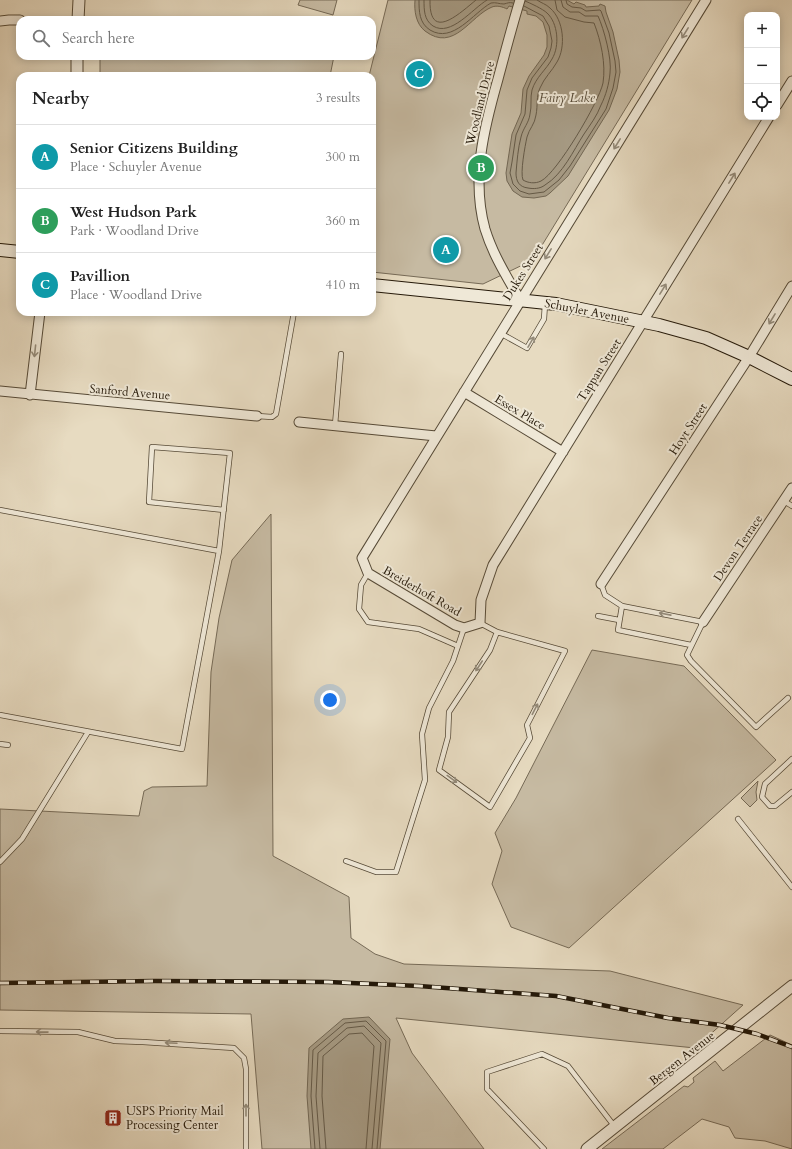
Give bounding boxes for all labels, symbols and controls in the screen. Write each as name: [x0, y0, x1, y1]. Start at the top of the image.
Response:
map controls: [744, 12, 780, 120]
button: +: [744, 12, 780, 48]
search box: [16, 16, 376, 60]
icon: search: [30, 27, 52, 49]
one-way arrow: [681, 27, 689, 38]
text: Search here: [62, 28, 135, 48]
button: −: [744, 48, 780, 84]
pin: C: [406, 59, 432, 89]
street label: Woodland Drive: [462, 59, 498, 148]
button: locate: [744, 84, 780, 120]
text: Nearby: [32, 87, 89, 110]
text: 3 results: [316, 89, 360, 107]
water label: Fairy Lake: [539, 89, 596, 107]
text: Senior Citizens Building: [70, 138, 238, 158]
one-way arrow: [612, 138, 620, 150]
text: A: [40, 148, 50, 166]
text: 300 m: [326, 148, 360, 166]
pin: B: [468, 153, 494, 183]
text: Place · Schuyler Avenue: [70, 158, 202, 176]
one-way arrow: [728, 172, 736, 184]
text: West Hudson Park: [70, 202, 197, 222]
text: B: [40, 212, 50, 230]
text: 360 m: [326, 212, 360, 230]
text: Park · Woodland Drive: [70, 222, 199, 240]
pin: A: [433, 235, 459, 265]
street label: Dukes Street: [499, 240, 547, 304]
one-way arrow: [544, 248, 552, 260]
text: Pavillion: [70, 266, 130, 286]
text: C: [40, 276, 50, 294]
text: 410 m: [326, 276, 360, 294]
one-way arrow: [659, 283, 668, 294]
text: Place · Woodland Drive: [70, 286, 202, 304]
street label: Schuyler Avenue: [543, 295, 631, 327]
one-way arrow: [767, 313, 775, 325]
street label: Tappan Street: [573, 336, 625, 404]
one-way arrow: [527, 337, 535, 348]
one-way arrow: [32, 344, 39, 357]
street label: Sanford Avenue: [89, 380, 171, 404]
street label: Essex Place: [492, 391, 548, 433]
street label: Hoyt Street: [665, 400, 711, 458]
street label: Devon Terrace: [710, 512, 766, 584]
street label: Breiderhoft Road: [380, 562, 464, 620]
one-way arrow: [659, 610, 672, 618]
one-way arrow: [475, 660, 483, 671]
your location: [320, 690, 340, 710]
one-way arrow: [532, 703, 540, 715]
one-way arrow: [447, 775, 458, 784]
street label: Bergen Avenue: [646, 1027, 718, 1089]
one-way arrow: [36, 1028, 49, 1036]
one-way arrow: [165, 1040, 178, 1047]
place label: USPS Priority Mail Processing Center: [126, 1103, 224, 1133]
one-way arrow: [242, 1104, 250, 1117]
building icon: USPS Priority Mail Processing Center: [103, 1108, 123, 1128]

